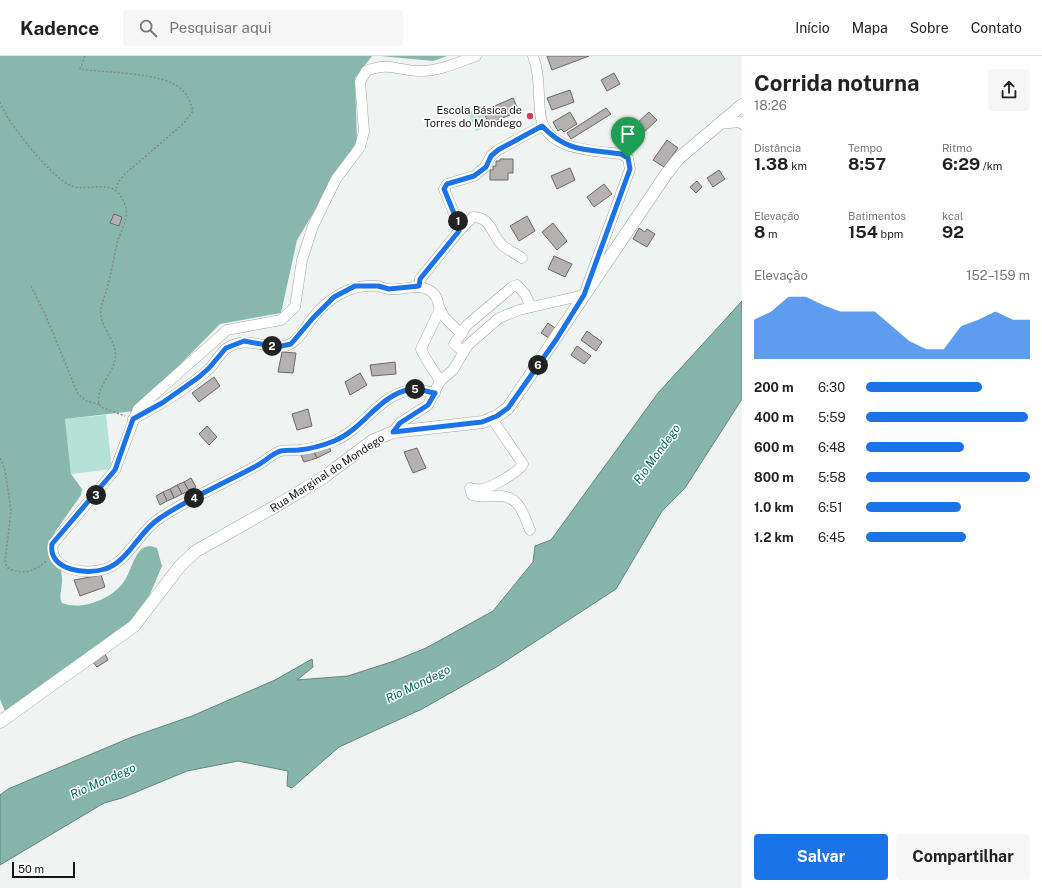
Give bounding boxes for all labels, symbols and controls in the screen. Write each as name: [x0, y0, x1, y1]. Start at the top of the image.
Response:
search box: [123, 10, 403, 46]
text: Kadence: [20, 17, 99, 39]
icon: search: [137, 17, 159, 39]
text: Pesquisar aqui: [169, 19, 271, 36]
text: Início: [795, 20, 830, 36]
text: Mapa: [852, 20, 888, 36]
text: Sobre: [910, 20, 949, 36]
text: Contato: [971, 20, 1022, 36]
button: share: [988, 69, 1030, 111]
text: Corrida noturna: [754, 70, 919, 96]
text: 18:26: [754, 98, 787, 113]
place label: Escola Básica de Torres do Mondego: [424, 104, 522, 129]
marker: Escola Básica de Torres do Mondego: [525, 111, 535, 121]
pin: [611, 117, 645, 158]
icon: arrive: [617, 123, 639, 145]
text: Distância: [754, 142, 801, 154]
text: Tempo: [848, 142, 882, 154]
text: Ritmo: [942, 142, 972, 154]
text: 1.38: [754, 154, 789, 174]
text: 8:57: [848, 154, 886, 174]
text: 6:29: [942, 154, 980, 174]
text: km: [789, 160, 807, 172]
text: /km: [980, 160, 1002, 172]
text: Elevação: [754, 210, 800, 222]
text: Batimentos: [848, 210, 906, 222]
text: kcal: [942, 210, 963, 222]
pin: 1: [448, 211, 468, 231]
text: 1: [456, 215, 460, 227]
text: 8: [754, 222, 765, 242]
text: 154: [848, 222, 878, 242]
text: 92: [942, 222, 964, 242]
text: m: [765, 228, 778, 240]
text: bpm: [878, 228, 903, 240]
text: Elevação: [754, 268, 808, 283]
text: 152–159 m: [966, 268, 1030, 283]
pin: 2: [262, 336, 282, 356]
text: 2: [269, 340, 276, 352]
pin: 6: [528, 355, 548, 375]
text: 6: [534, 359, 542, 371]
pin: 5: [405, 379, 425, 399]
text: 200 m: [754, 380, 794, 395]
text: 6:30: [818, 380, 845, 395]
text: 5: [411, 383, 419, 395]
text: 400 m: [754, 410, 794, 425]
text: 5:59: [818, 410, 846, 425]
water label: Rio Mondego: [631, 421, 684, 487]
street label: Rua Marginal do Mondego: [268, 432, 386, 514]
text: 600 m: [754, 440, 794, 455]
text: 6:48: [818, 440, 846, 455]
text: 800 m: [754, 470, 794, 485]
text: 5:58: [818, 470, 846, 485]
pin: 3: [86, 485, 106, 505]
pin: 4: [184, 488, 204, 508]
text: 3: [92, 489, 100, 501]
text: 4: [190, 492, 198, 504]
text: 1.0 km: [754, 500, 794, 515]
text: 6:51: [818, 500, 843, 515]
text: 1.2 km: [754, 530, 794, 545]
text: 6:45: [818, 530, 845, 545]
water label: Rio Mondego: [383, 662, 453, 706]
water label: Rio Mondego: [68, 760, 138, 802]
button: Salvar: [754, 834, 888, 880]
button: Compartilhar: [896, 834, 1030, 880]
scale bar: [12, 860, 75, 879]
text: 50 m: [18, 863, 44, 875]

